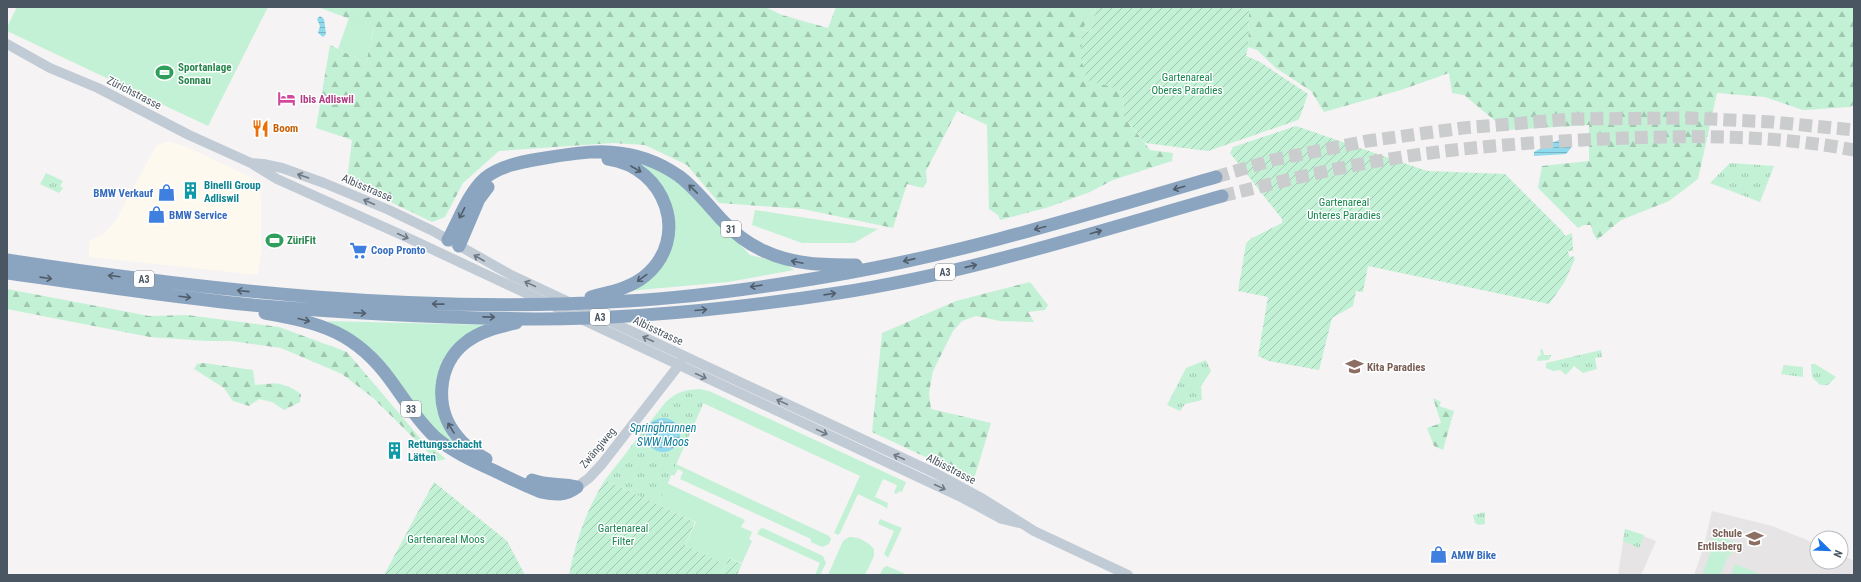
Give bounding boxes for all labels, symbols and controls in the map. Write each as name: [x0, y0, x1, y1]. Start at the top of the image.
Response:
place label: Sportanlage Sonnau: [178, 61, 232, 87]
sports icon: Sportanlage Sonnau: [155, 63, 175, 83]
park label: Gartenareal Oberes Paradies: [1151, 71, 1223, 97]
street label: Zürichstrasse: [105, 74, 163, 112]
hotel icon: Ibis Adliswil: [277, 89, 297, 109]
place label: Ibis Adliswil: [300, 93, 354, 106]
restaurant icon: Boom: [250, 118, 270, 138]
place label: Boom: [273, 122, 298, 135]
one-way arrow: [630, 165, 642, 173]
one-way arrow: [297, 171, 309, 179]
street label: Albisstrasse: [340, 172, 394, 204]
place label: Binelli Group Adliswil: [204, 179, 261, 205]
building icon: Binelli Group Adliswil: [181, 181, 201, 201]
shop icon: BMW Verkauf: [156, 183, 176, 203]
one-way arrow: [688, 184, 698, 194]
one-way arrow: [1172, 185, 1185, 192]
place label: BMW Verkauf: [93, 187, 153, 200]
park label: Gartenareal Unteres Paradies: [1307, 196, 1381, 222]
one-way arrow: [364, 198, 376, 205]
shop icon: BMW Service: [146, 205, 166, 225]
one-way arrow: [458, 207, 465, 219]
place label: BMW Service: [169, 209, 227, 222]
road number: 31: [721, 221, 741, 237]
one-way arrow: [1034, 225, 1047, 232]
one-way arrow: [1090, 228, 1103, 235]
sports icon: ZüriFit: [264, 230, 284, 250]
one-way arrow: [396, 233, 408, 240]
place label: ZüriFit: [287, 234, 317, 247]
supermarket icon: Coop Pronto: [348, 240, 368, 260]
place label: Coop Pronto: [371, 244, 426, 257]
one-way arrow: [473, 253, 485, 261]
one-way arrow: [903, 257, 916, 265]
one-way arrow: [791, 258, 804, 266]
one-way arrow: [964, 262, 977, 270]
road number: A3: [935, 264, 955, 280]
road number: A3: [134, 271, 154, 287]
one-way arrow: [108, 272, 121, 279]
one-way arrow: [39, 274, 52, 282]
one-way arrow: [637, 274, 648, 282]
one-way arrow: [525, 280, 537, 287]
one-way arrow: [750, 282, 763, 290]
one-way arrow: [237, 287, 250, 295]
one-way arrow: [823, 290, 836, 298]
one-way arrow: [178, 293, 191, 300]
one-way arrow: [432, 300, 445, 307]
one-way arrow: [694, 306, 707, 313]
one-way arrow: [353, 309, 366, 316]
road number: A3: [590, 309, 610, 325]
one-way arrow: [482, 313, 495, 321]
street label: Albisstrasse: [631, 314, 685, 348]
one-way arrow: [297, 317, 310, 325]
one-way arrow: [642, 335, 654, 342]
school or university icon: Kita Paradies: [1344, 357, 1364, 377]
place label: Kita Paradies: [1367, 361, 1425, 374]
one-way arrow: [695, 373, 707, 380]
one-way arrow: [776, 398, 788, 405]
road number: 33: [401, 401, 421, 417]
water label: Springbrunnen SWW Moos: [630, 421, 697, 449]
one-way arrow: [447, 422, 455, 434]
street label: Zwängiweg: [577, 425, 619, 471]
one-way arrow: [815, 429, 827, 436]
place label: Rettungsschacht Lätten: [408, 438, 483, 464]
building icon: Rettungsschacht Lätten: [385, 440, 405, 460]
street label: Albisstrasse: [924, 451, 978, 487]
one-way arrow: [894, 453, 906, 460]
one-way arrow: [933, 484, 945, 491]
park label: Gartenareal Filter: [598, 522, 648, 548]
place label: Schule Entlisberg: [1697, 527, 1742, 553]
school or university icon: Schule Entlisberg: [1745, 529, 1765, 549]
north arrow: [1809, 530, 1849, 570]
park label: Gartenareal Moos: [407, 533, 485, 546]
shop icon: AMW Bike: [1428, 545, 1448, 565]
text: N: [1830, 548, 1845, 560]
place label: AMW Bike: [1451, 549, 1496, 562]

